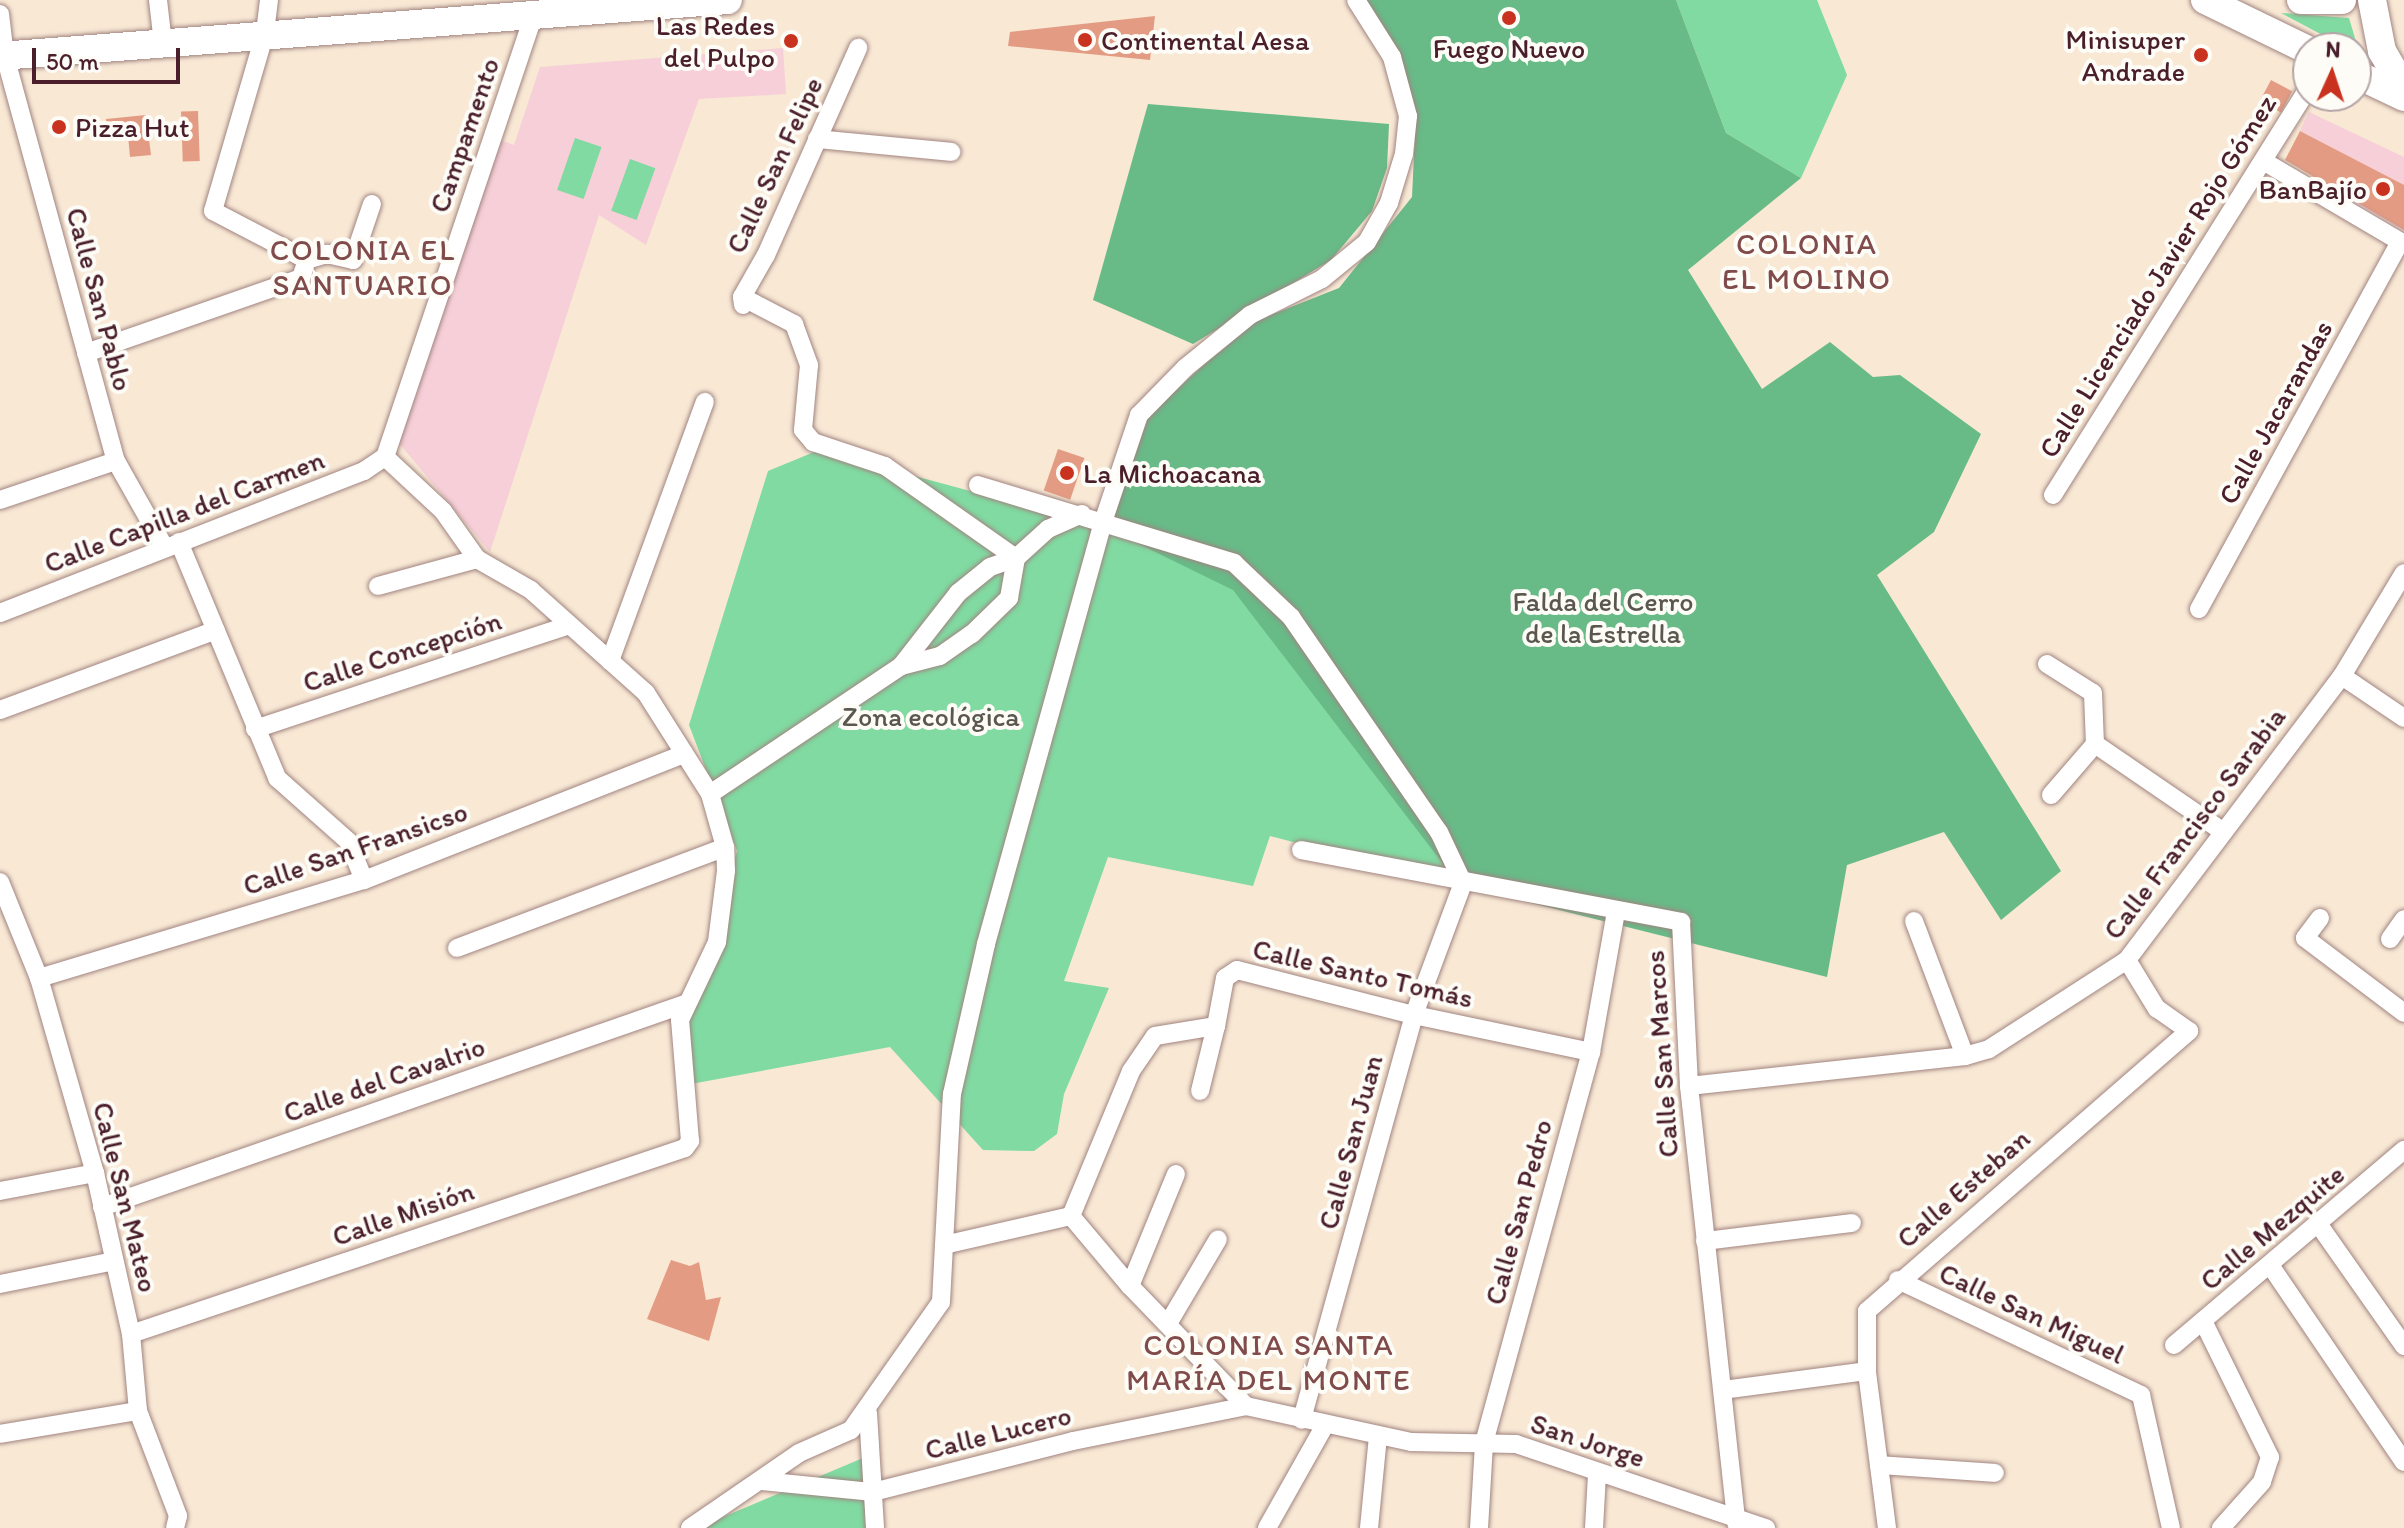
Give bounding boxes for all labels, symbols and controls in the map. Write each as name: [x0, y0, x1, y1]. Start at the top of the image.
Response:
place label: Las Redes del Pulpo: [656, 8, 775, 74]
marker: Fuego Nuevo: [1500, 9, 1518, 27]
place label: Minisuper Andrade: [2066, 22, 2185, 88]
place label: Continental Aesa: [1101, 23, 1309, 57]
marker: Continental Aesa: [1076, 31, 1094, 49]
place label: Fuego Nuevo: [1433, 31, 1585, 65]
scale bar: [36, 32, 184, 82]
marker: Las Redes del Pulpo: [782, 32, 800, 50]
north arrow: [2292, 32, 2372, 112]
text: N: [2325, 36, 2341, 63]
marker: Minisuper Andrade: [2192, 46, 2210, 64]
text: 50 m: [46, 47, 99, 76]
street label: Campamento: [422, 53, 506, 217]
street label: Calle San Felipe: [719, 72, 829, 258]
street label: Calle Licenciado Javier Rojo Gómez: [2031, 88, 2283, 464]
place label: Pizza Hut: [75, 110, 189, 144]
marker: Pizza Hut: [50, 118, 68, 136]
place label: BanBajío: [2259, 172, 2367, 206]
marker: BanBajío: [2374, 180, 2392, 198]
street label: Calle San Pablo: [60, 204, 140, 394]
district label: COLONIA EL MOLINO: [1724, 226, 1890, 296]
district label: COLONIA EL SANTUARIO: [270, 232, 456, 302]
street label: Calle Jacarandas: [2210, 314, 2340, 510]
street label: Calle Capilla del Carmen: [39, 442, 329, 580]
place label: La Michoacana: [1083, 456, 1261, 490]
marker: La Michoacana: [1058, 464, 1076, 482]
park label: Falda del Cerro de la Estrella: [1512, 584, 1694, 650]
street label: Calle Concepción: [299, 603, 505, 699]
park label: Zona ecológica: [842, 699, 1020, 733]
street label: Calle Francisco Sarabia: [2096, 701, 2292, 945]
street label: Calle San Fransicso: [239, 794, 471, 902]
street label: Calle Santo Tomás: [1251, 932, 1475, 1014]
street label: Calle San Marcos: [1637, 949, 1685, 1159]
street label: Calle del Cavalrio: [279, 1029, 489, 1129]
street label: Calle San Juan: [1311, 1051, 1389, 1233]
street label: Calle San Mateo: [86, 1098, 166, 1296]
street label: Calle San Pedro: [1477, 1116, 1559, 1308]
street label: Calle Esteban: [1890, 1122, 2036, 1254]
street label: Calle Mezquite: [2193, 1157, 2351, 1297]
street label: Calle Misión: [328, 1173, 478, 1253]
street label: Calle San Miguel: [1934, 1255, 2130, 1371]
district label: COLONIA SANTA MARÍA DEL MONTE: [1126, 1327, 1412, 1398]
street label: Calle Lucero: [922, 1398, 1074, 1466]
street label: San Jorge: [1526, 1406, 1650, 1474]

